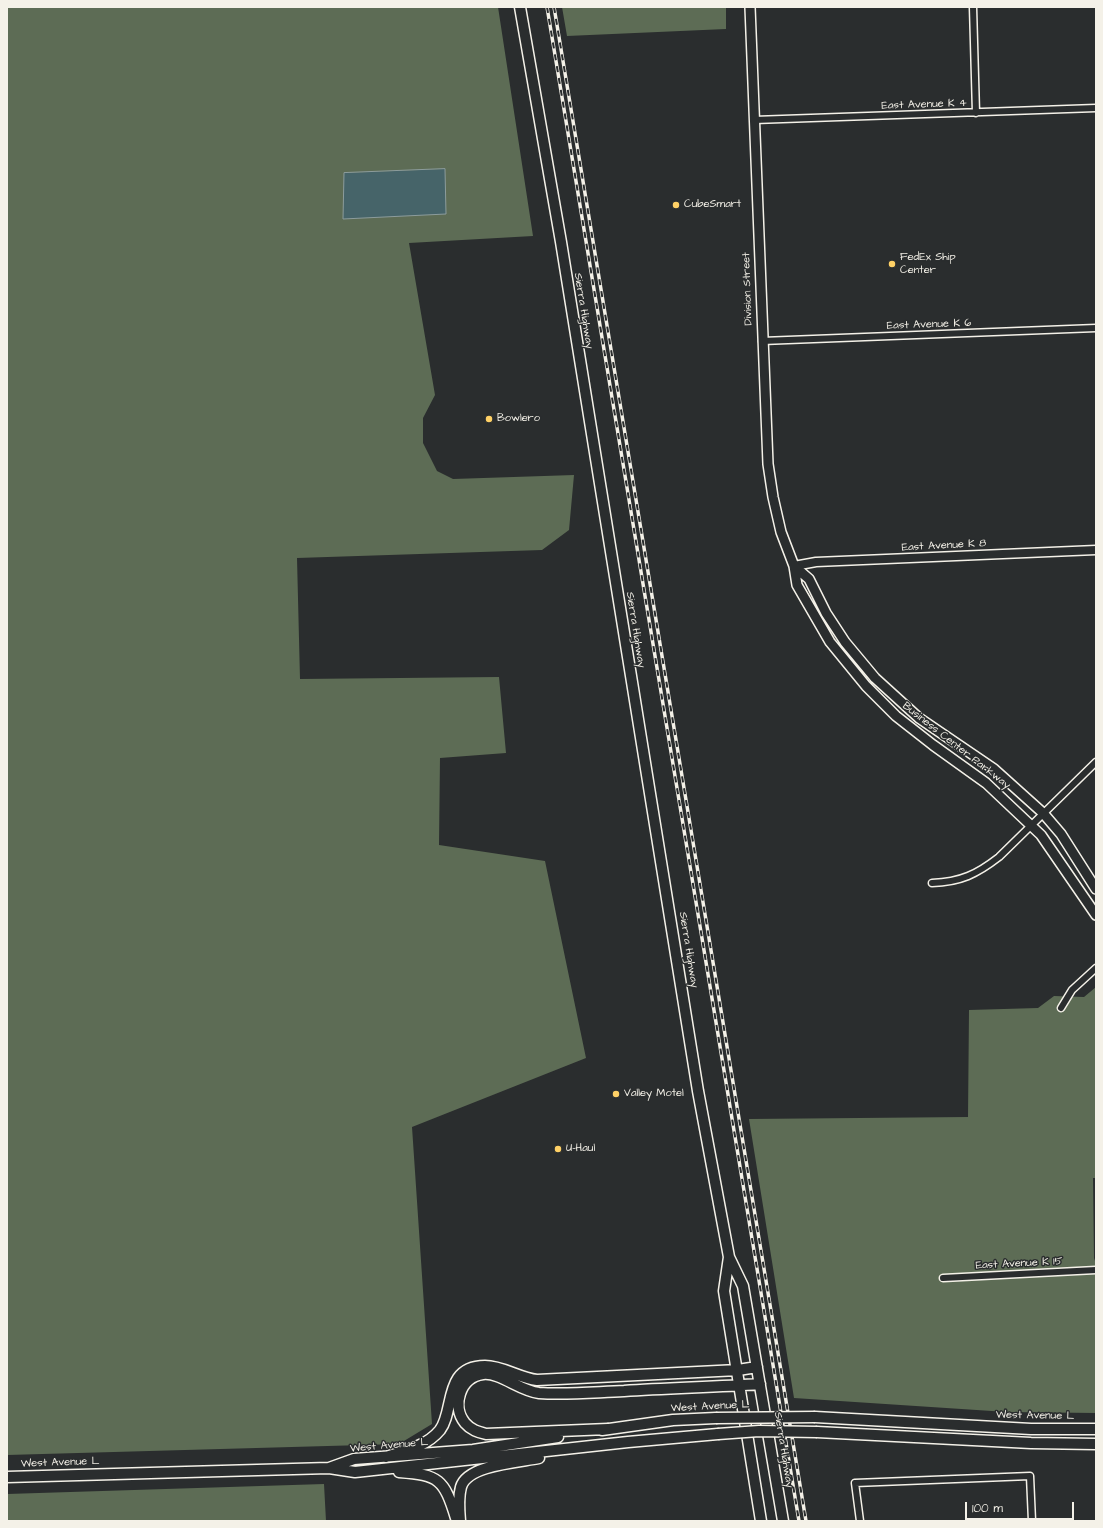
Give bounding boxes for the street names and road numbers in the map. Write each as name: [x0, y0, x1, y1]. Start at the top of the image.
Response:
street label: East Avenue K 4: [881, 97, 967, 113]
street label: Division Street: [740, 252, 756, 326]
street label: Sierra Highway: [570, 272, 596, 350]
street label: East Avenue K 6: [887, 317, 971, 333]
street label: East Avenue K 8: [901, 537, 987, 555]
street label: Sierra Highway: [622, 591, 648, 669]
street label: Business Center Parkway: [899, 700, 1013, 792]
street label: Sierra Highway: [675, 911, 701, 989]
street label: East Avenue K 15: [975, 1255, 1063, 1273]
street label: West Avenue L: [670, 1398, 750, 1416]
street label: West Avenue L: [996, 1409, 1074, 1423]
street label: Sierra Highway: [770, 1411, 796, 1489]
street label: West Avenue L: [349, 1436, 429, 1456]
street label: West Avenue L: [21, 1455, 99, 1471]

